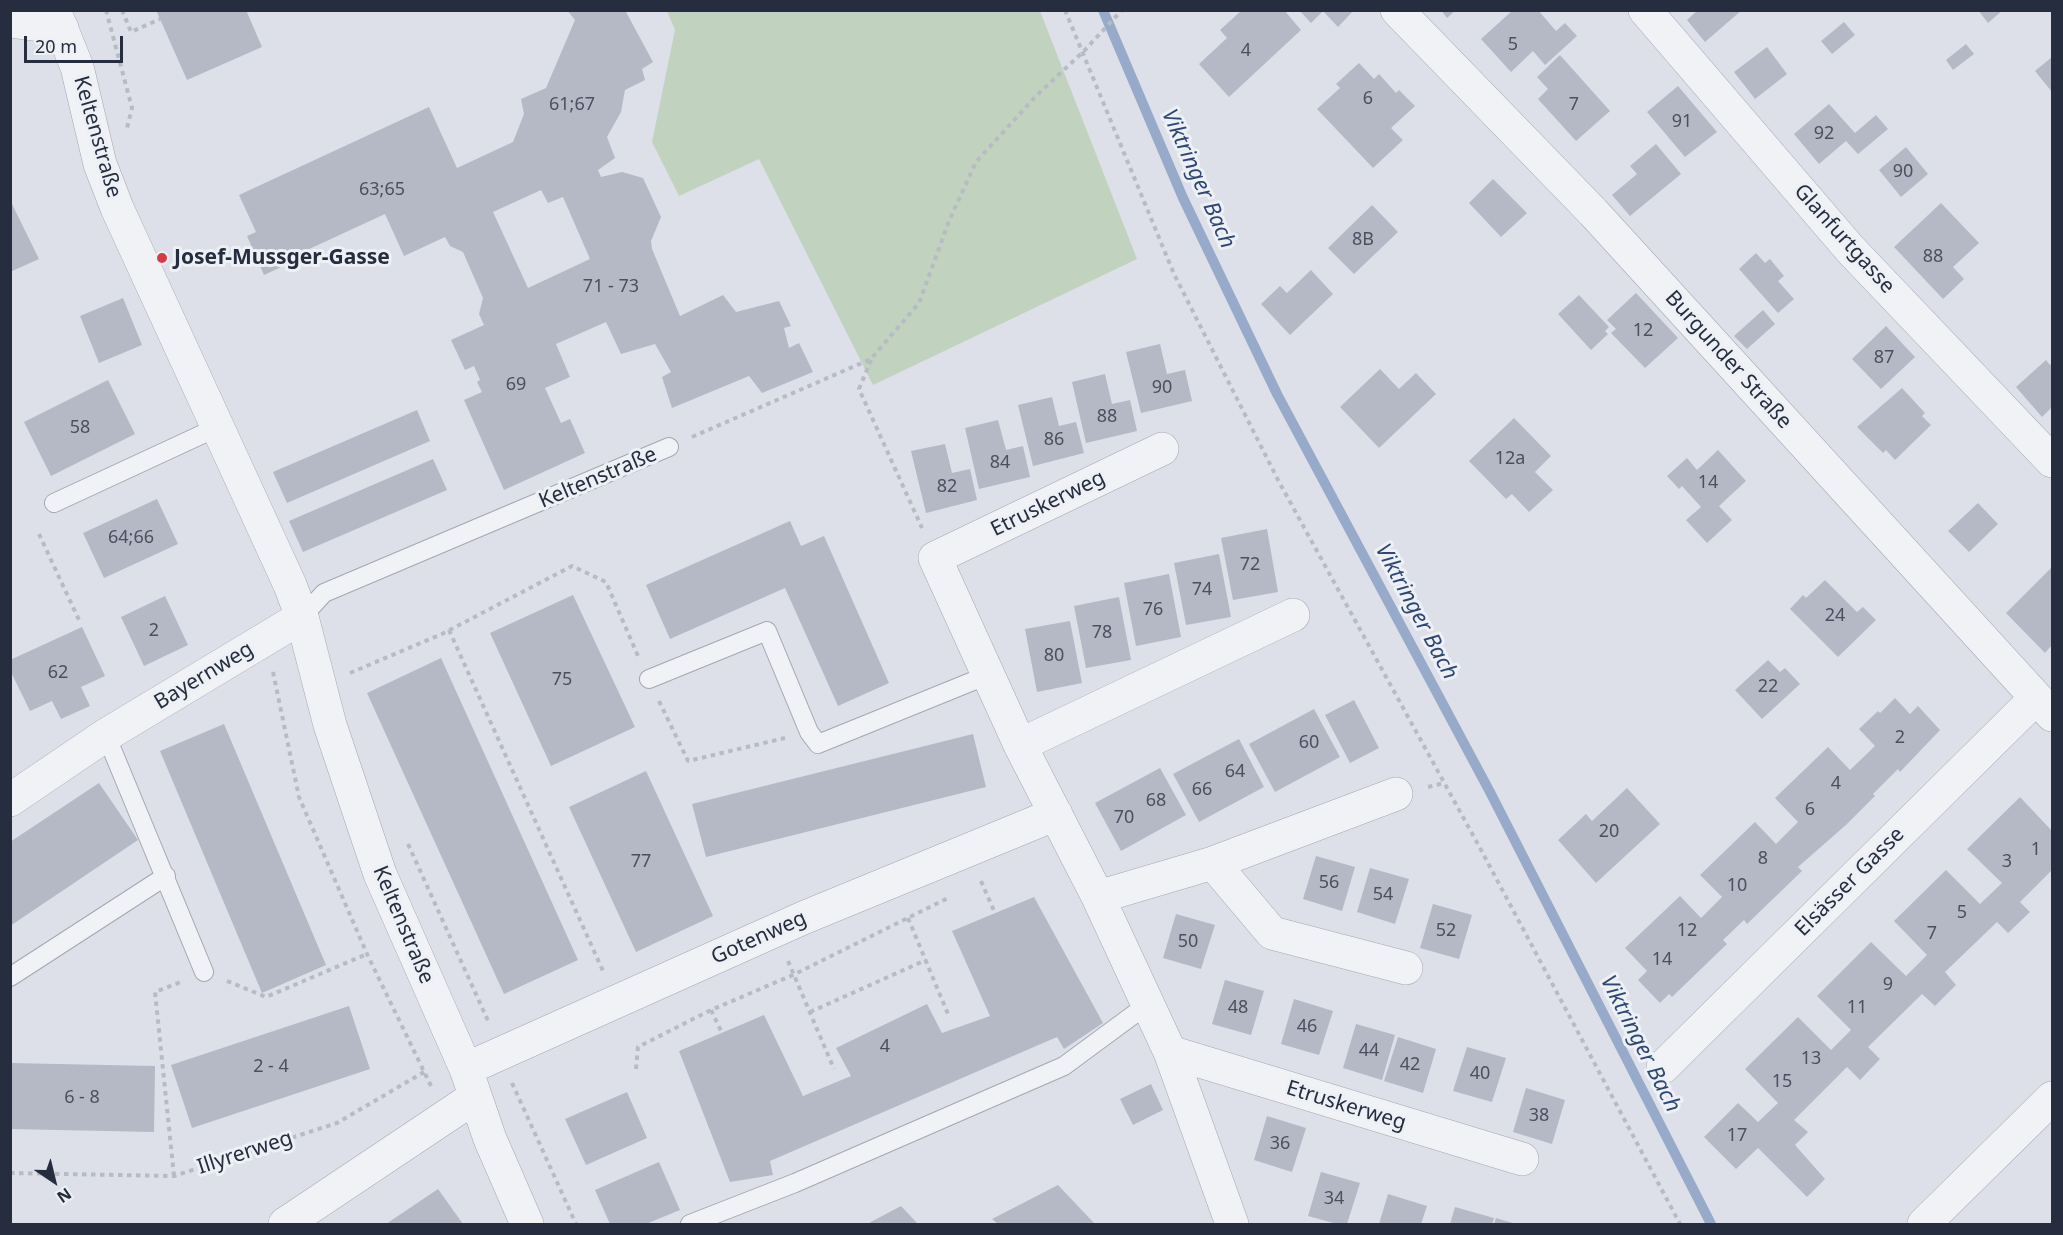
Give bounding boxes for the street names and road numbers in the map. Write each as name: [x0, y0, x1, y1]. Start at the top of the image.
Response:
street label: Keltenstraße: [68, 73, 126, 201]
street label: Glanfurtgasse: [1788, 179, 1900, 299]
street label: Burgunder Straße: [1659, 286, 1797, 434]
street label: Keltenstraße: [535, 442, 661, 514]
street label: Etruskerweg: [987, 466, 1109, 542]
street label: Bayernweg: [150, 637, 258, 715]
street label: Elsässer Gasse: [1790, 822, 1910, 942]
street label: Keltenstraße: [367, 862, 439, 988]
street label: Gotenweg: [707, 906, 811, 970]
street label: Etruskerweg: [1283, 1076, 1409, 1136]
street label: Illyrerweg: [194, 1126, 296, 1180]

